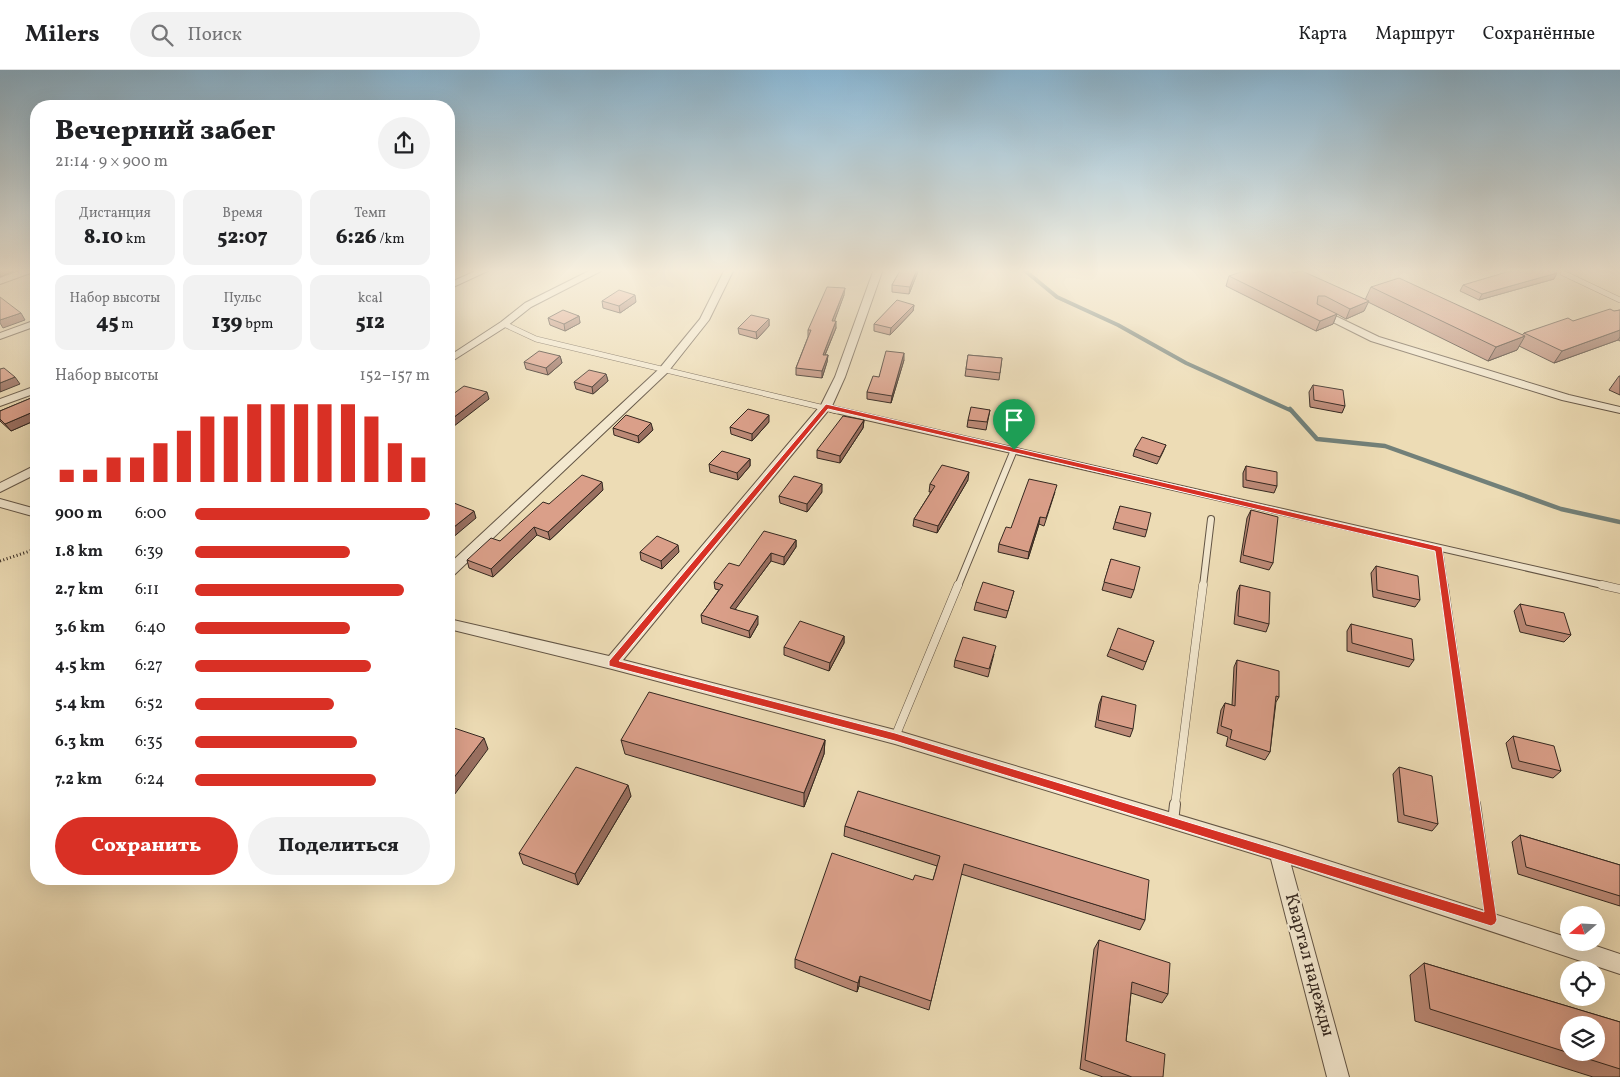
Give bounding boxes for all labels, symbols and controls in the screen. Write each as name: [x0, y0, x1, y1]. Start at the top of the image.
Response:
search box: [130, 12, 480, 57]
text: Milers: [25, 18, 100, 52]
icon: search: [148, 21, 176, 49]
text: Поиск: [188, 22, 242, 48]
text: Карта: [1298, 22, 1347, 47]
text: Маршрут: [1375, 22, 1455, 47]
text: Сохранённые: [1483, 22, 1595, 47]
text: Вечерний забег: [55, 112, 275, 151]
button: share: [378, 117, 430, 169]
text: 21:14 · 9 × 900 m: [55, 151, 168, 173]
text: Дистанция: [79, 204, 151, 223]
text: Время: [222, 204, 263, 223]
text: Темп: [354, 204, 386, 223]
text: 8.10: [84, 223, 123, 252]
text: 52:07: [217, 223, 268, 252]
text: 6:26: [336, 223, 377, 252]
text: km: [123, 230, 146, 249]
text: /km: [377, 230, 405, 249]
text: Набор высоты: [69, 289, 160, 308]
text: Пульс: [224, 289, 261, 308]
text: kcal: [358, 289, 383, 308]
text: 45: [96, 308, 119, 337]
text: 139: [212, 308, 242, 337]
text: 512: [355, 308, 385, 337]
text: m: [119, 315, 134, 334]
text: bpm: [242, 315, 273, 334]
text: Набор высоты: [55, 365, 159, 387]
text: 152–157 m: [359, 365, 430, 387]
pin: [993, 399, 1035, 450]
icon: arrive: [1000, 406, 1028, 434]
text: 900 m: [55, 503, 103, 525]
text: 6:00: [135, 503, 166, 525]
text: 1.8 km: [55, 541, 103, 563]
text: 6:39: [135, 541, 163, 563]
text: 2.7 km: [55, 579, 103, 601]
text: 6:11: [135, 579, 159, 601]
text: 3.6 km: [55, 617, 105, 639]
text: 6:40: [135, 617, 166, 639]
text: 4.5 km: [55, 655, 105, 677]
text: 6:27: [135, 655, 163, 677]
text: 5.4 km: [55, 693, 105, 715]
text: 6:52: [135, 693, 163, 715]
text: 6.3 km: [55, 731, 105, 753]
text: 6:35: [135, 731, 163, 753]
text: 7.2 km: [55, 769, 102, 791]
text: 6:24: [135, 769, 165, 791]
button: Сохранить: [55, 817, 238, 875]
button: Поделиться: [248, 817, 430, 875]
street label: Квартал надежды: [1278, 891, 1340, 1040]
north arrow: [1560, 906, 1605, 951]
map controls: [1560, 906, 1605, 1061]
button: locate: [1560, 961, 1605, 1006]
button: layers: [1560, 1016, 1605, 1061]

